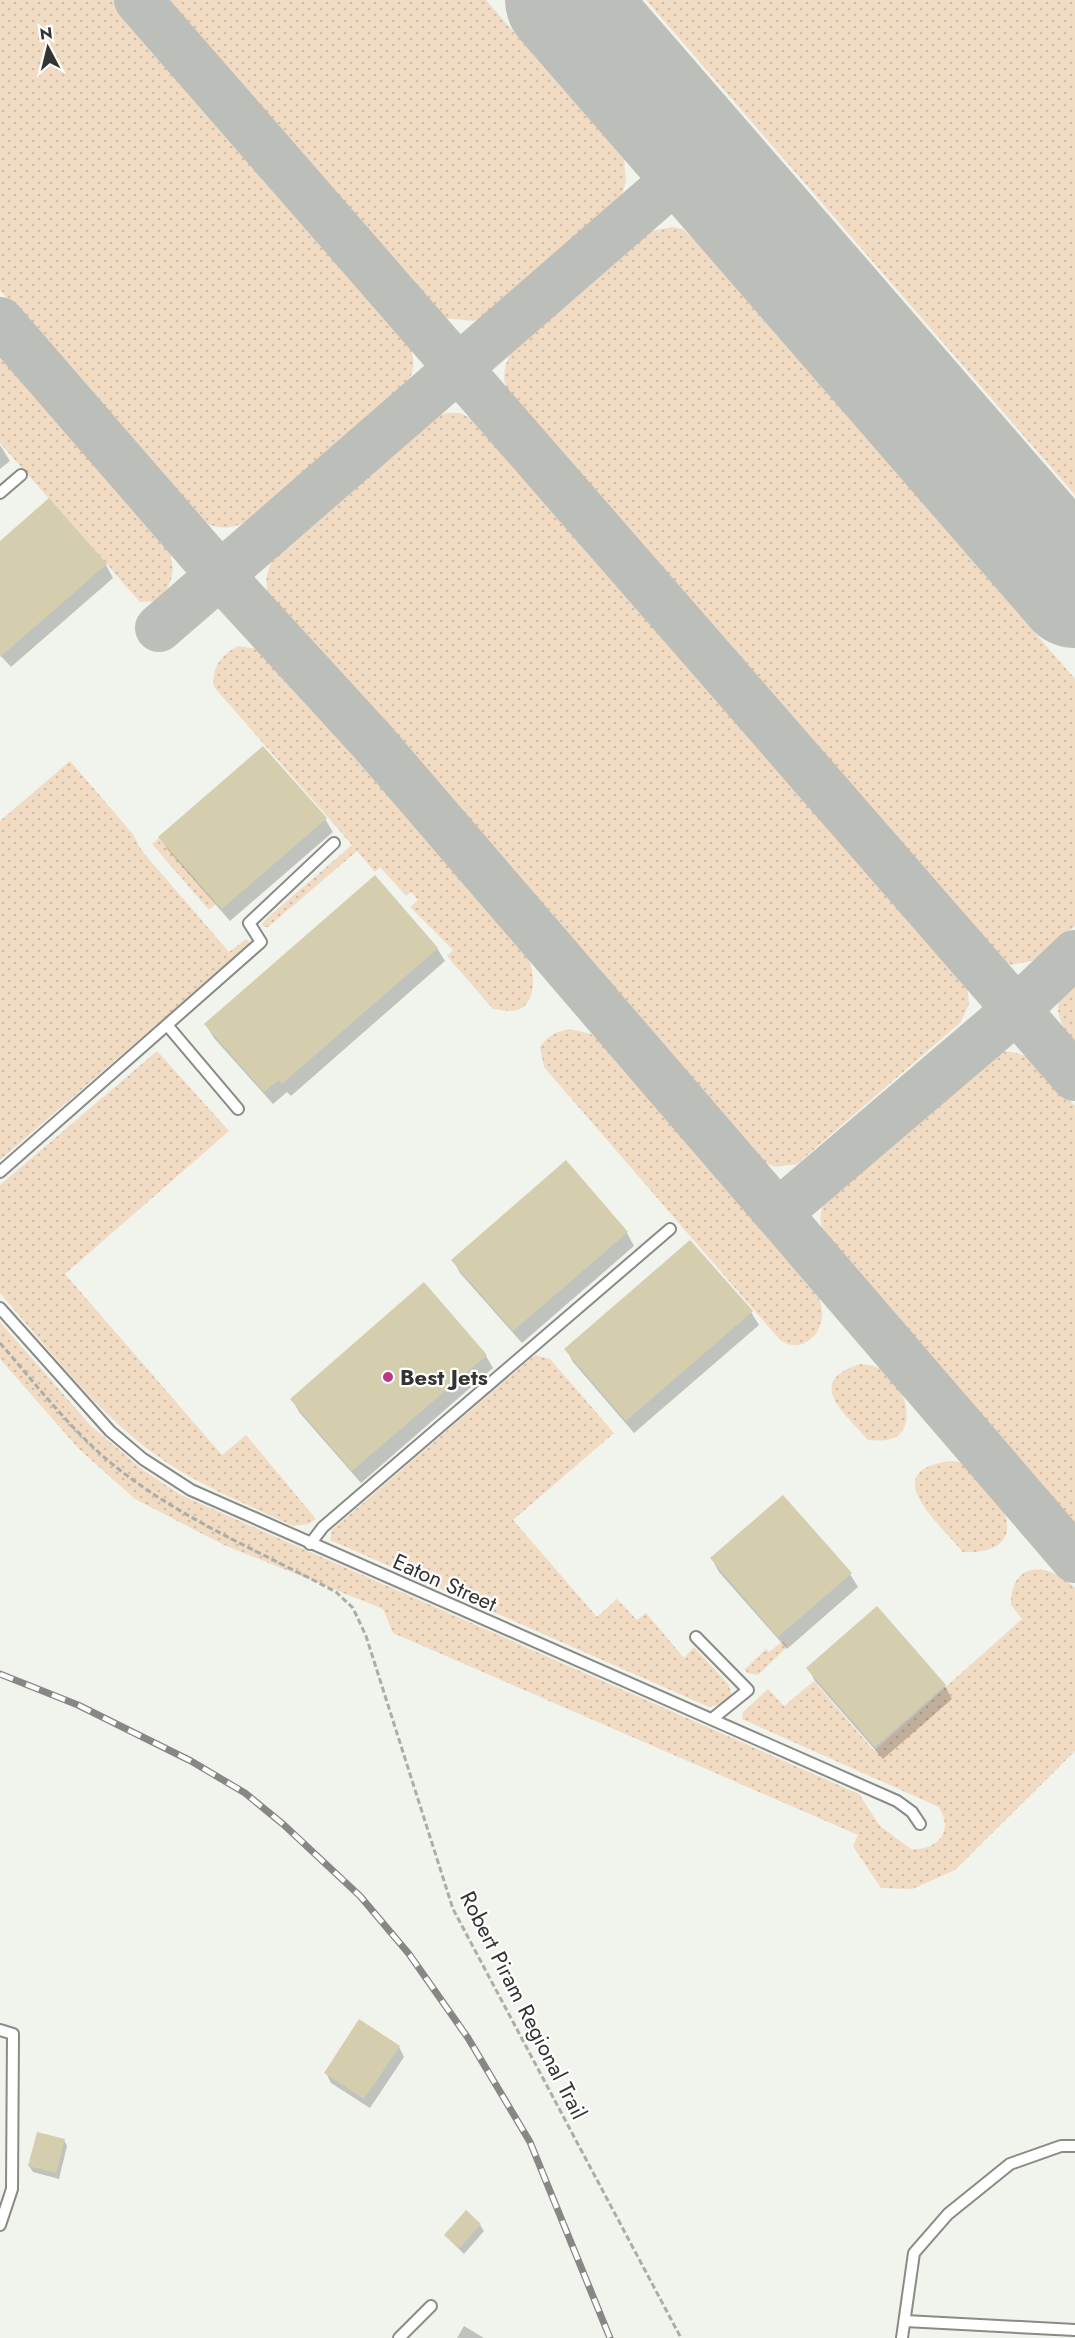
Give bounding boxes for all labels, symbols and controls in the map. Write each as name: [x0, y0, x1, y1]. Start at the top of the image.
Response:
north arrow: [18, 18, 78, 78]
text: N: [39, 21, 54, 46]
place label: Best Jets: [400, 1361, 488, 1393]
marker: Best Jets: [381, 1370, 395, 1384]
street label: Eaton Street: [388, 1545, 503, 1619]
street label: Robert Piram Regional Trail: [452, 1885, 596, 2125]

